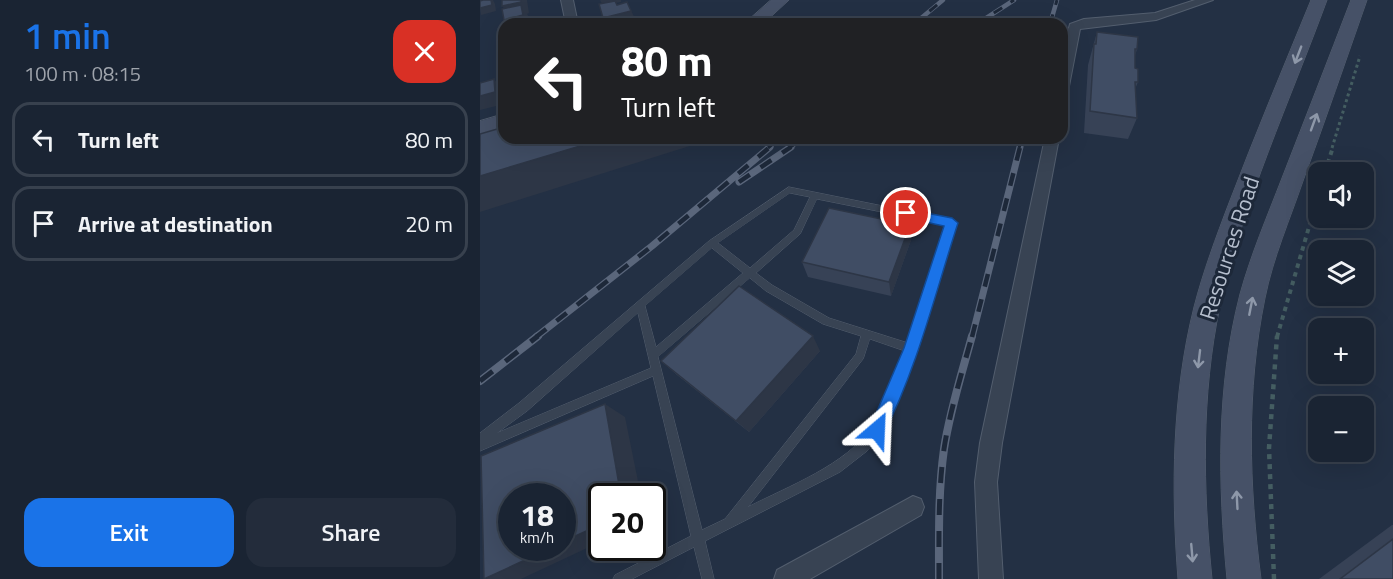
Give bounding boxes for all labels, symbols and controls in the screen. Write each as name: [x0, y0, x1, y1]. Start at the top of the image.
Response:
text: 1 min: [24, 8, 111, 63]
button: close: [393, 20, 456, 83]
text: 80 m: [621, 28, 713, 92]
icon: left: [522, 42, 600, 120]
one-way arrow: [1292, 45, 1303, 63]
text: 100 m · 08:15: [24, 58, 141, 89]
text: Turn left: [621, 86, 715, 127]
one-way arrow: [1309, 113, 1320, 131]
icon: left: [27, 123, 60, 156]
text: Turn left: [78, 123, 159, 157]
text: 80 m: [405, 123, 453, 157]
map controls: [1308, 162, 1374, 462]
button: sound: [1308, 162, 1374, 228]
street label: Resources Road: [1190, 172, 1268, 324]
pin: [880, 187, 931, 238]
icon: arrive: [889, 196, 922, 229]
icon: arrive: [27, 207, 60, 240]
text: Arrive at destination: [78, 207, 273, 241]
text: 20 m: [405, 207, 453, 241]
button: layers: [1308, 240, 1374, 306]
one-way arrow: [1246, 297, 1257, 316]
button: +: [1308, 318, 1374, 384]
one-way arrow: [1193, 348, 1204, 368]
button: −: [1308, 396, 1374, 462]
position arrow: [845, 398, 909, 462]
speed limit sign: 20: [588, 483, 666, 561]
one-way arrow: [1232, 490, 1243, 510]
text: 18: [520, 492, 554, 538]
button: Exit: [24, 498, 234, 567]
button: Share: [246, 498, 456, 567]
text: km/h: [520, 526, 554, 549]
one-way arrow: [1187, 543, 1198, 563]

